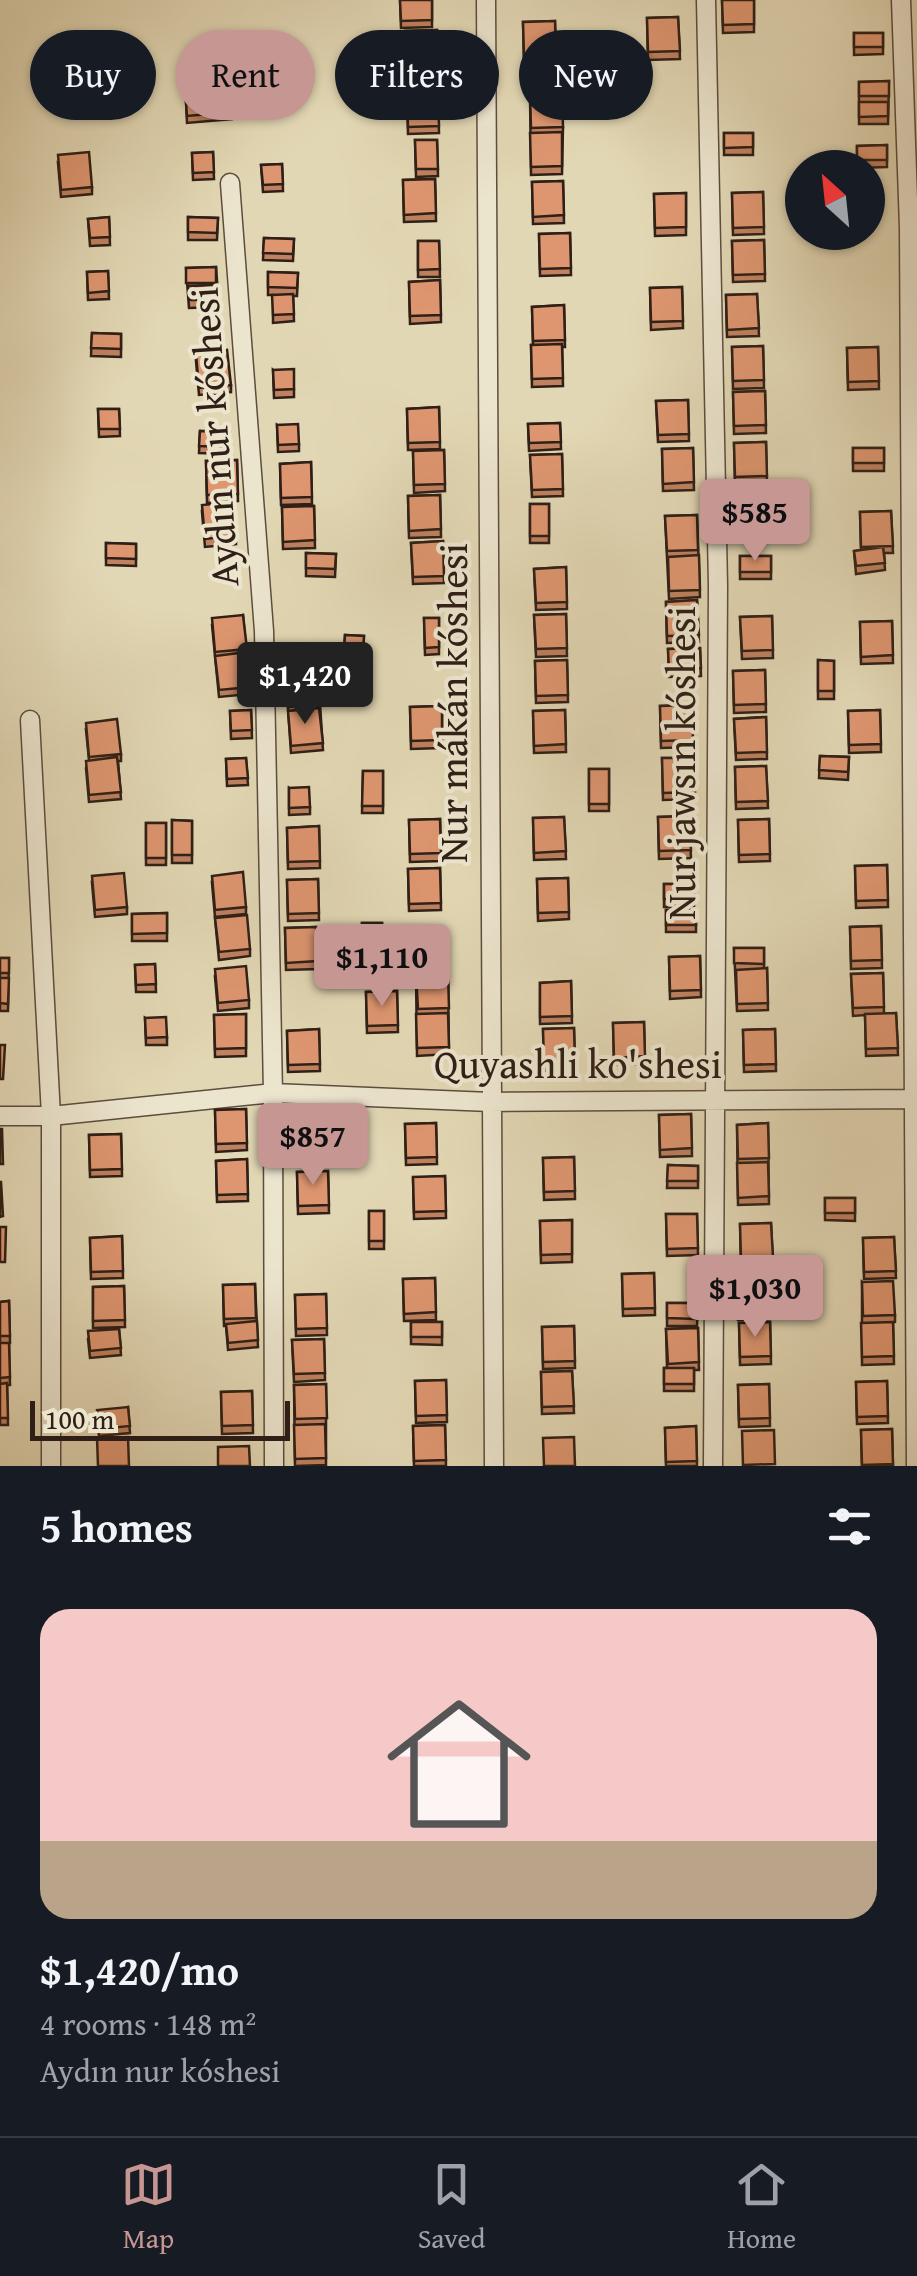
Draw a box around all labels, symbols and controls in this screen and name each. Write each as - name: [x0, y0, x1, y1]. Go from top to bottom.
- chip: Buy: [30, 30, 156, 120]
- chip: Rent: [176, 30, 315, 120]
- chip: Filters: [335, 30, 499, 120]
- chip: New: [519, 30, 653, 120]
- north arrow: [785, 150, 885, 250]
- map controls: [785, 150, 885, 250]
- street label: Aydın nur kóshesi: [174, 285, 253, 589]
- pin: $585: [696, 479, 814, 564]
- text: $585: [722, 488, 788, 535]
- street label: Nur mákán kóshesi: [423, 543, 482, 863]
- street label: Nur jawsın kóshesi: [651, 606, 710, 920]
- pin: $1,420: [224, 642, 386, 727]
- text: $1,420: [259, 651, 351, 698]
- pin: $1,110: [301, 924, 463, 1009]
- text: $1,110: [336, 933, 428, 980]
- street label: Quyashli ko'shesi: [434, 1034, 722, 1093]
- pin: $857: [254, 1103, 372, 1188]
- text: $857: [280, 1112, 346, 1159]
- pin: $1,030: [674, 1255, 836, 1340]
- text: $1,030: [709, 1264, 801, 1311]
- scale bar: [30, 1396, 290, 1440]
- text: 100 m: [45, 1398, 114, 1439]
- text: 5 homes: [40, 1496, 193, 1557]
- icon: filters: [822, 1499, 877, 1554]
- icon: home: [369, 1674, 549, 1854]
- text: $1,420/mo: [40, 1939, 239, 2000]
- text: 4 rooms · 148 m²: [40, 2000, 256, 2047]
- text: Aydın nur kóshesi: [40, 2047, 280, 2094]
- tab: Map: [121, 2157, 176, 2258]
- tab: Saved: [418, 2157, 485, 2258]
- tab: Home: [727, 2157, 796, 2258]

